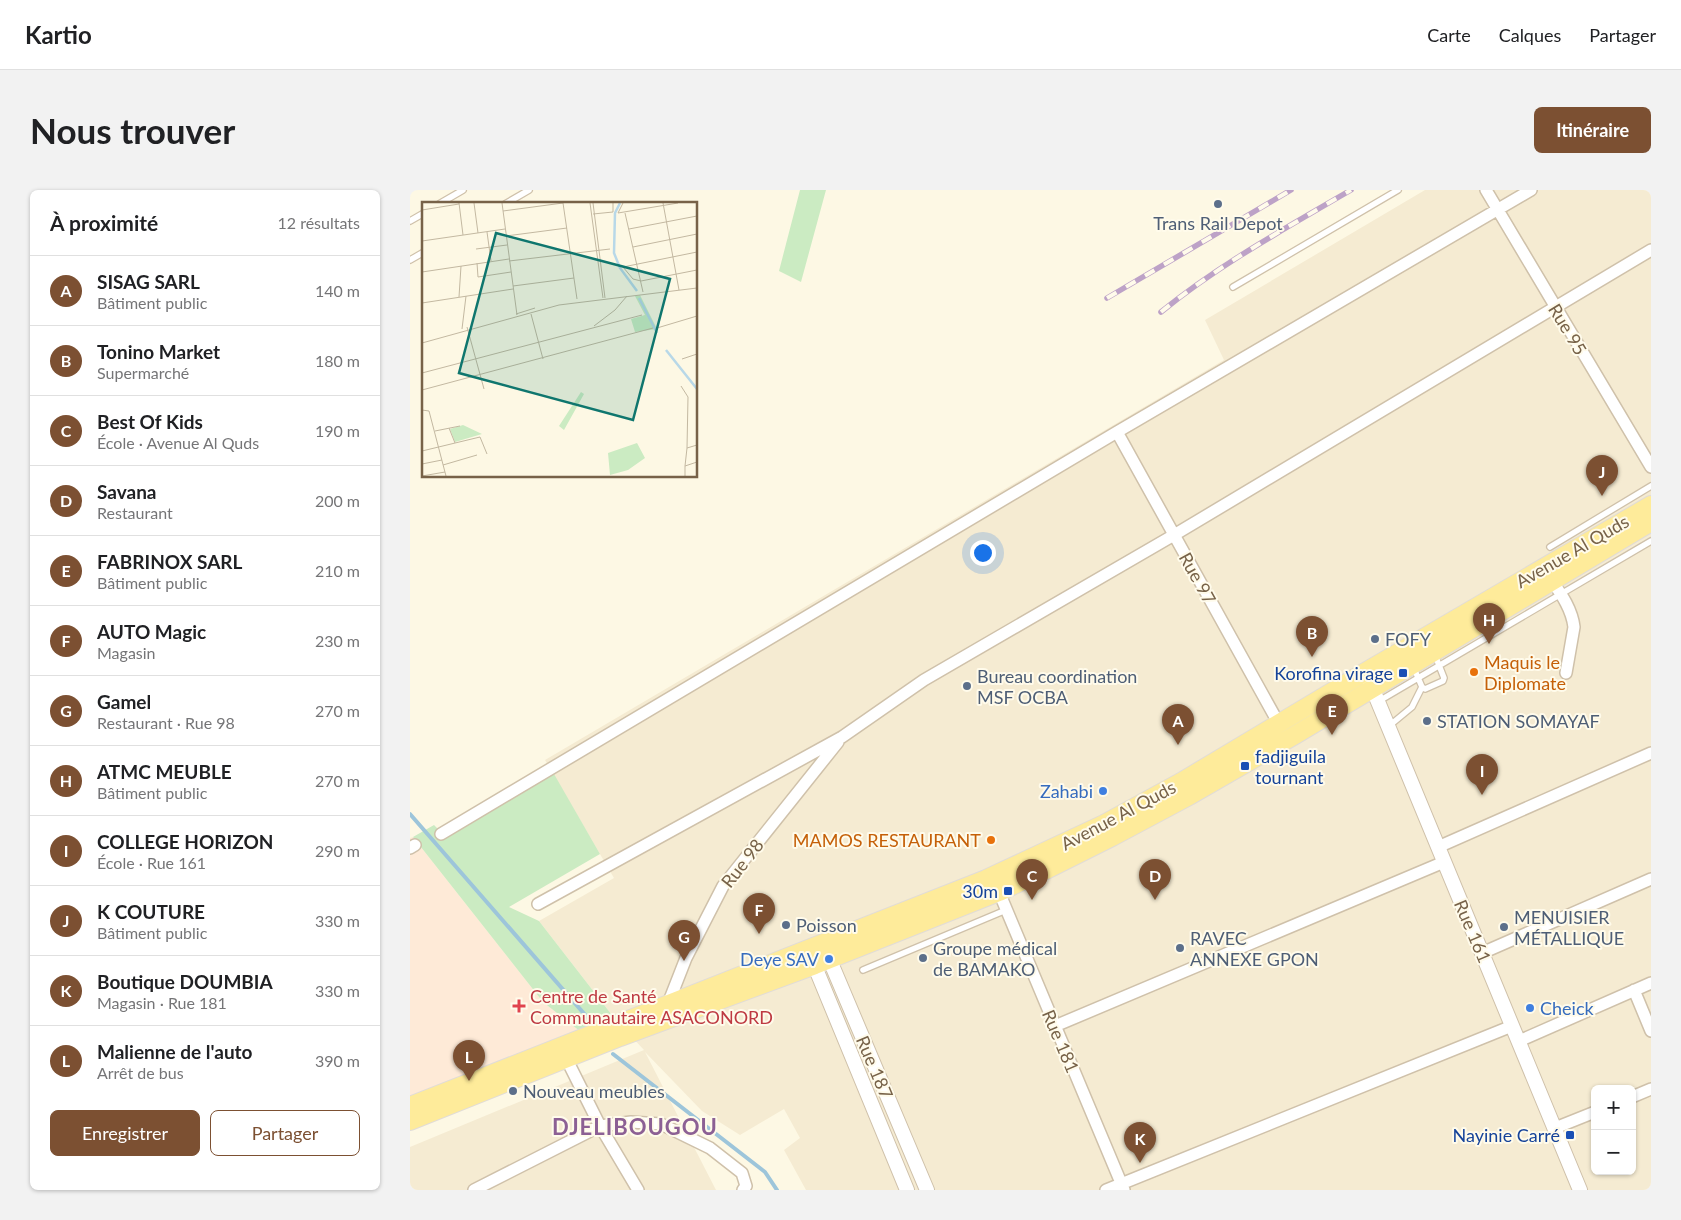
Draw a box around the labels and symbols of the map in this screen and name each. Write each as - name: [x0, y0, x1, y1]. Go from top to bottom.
- marker: Trans Rail Depot: [1212, 198, 1224, 210]
- inset map: [422, 202, 698, 478]
- place label: Trans Rail Depot: [1153, 212, 1283, 234]
- street label: Rue 95: [1544, 299, 1592, 359]
- pin: J: [1586, 455, 1618, 496]
- street label: Avenue Al Quds: [1512, 510, 1633, 592]
- your location: [970, 540, 996, 566]
- street label: Rue 97: [1175, 548, 1221, 608]
- pin: H: [1473, 603, 1505, 644]
- pin: B: [1296, 616, 1328, 657]
- place label: FOFY: [1385, 628, 1432, 650]
- marker: FOFY: [1369, 633, 1381, 645]
- place label: Maquis le Diplomate: [1484, 651, 1566, 694]
- place label: Korofina virage: [1274, 662, 1393, 684]
- place label: Bureau coordination MSF OCBA: [977, 665, 1137, 708]
- marker: Maquis le Diplomate: [1468, 666, 1480, 678]
- marker: Korofina virage: [1397, 667, 1409, 679]
- marker: Bureau coordination MSF OCBA: [961, 680, 973, 692]
- pin: E: [1316, 694, 1348, 735]
- pin: A: [1162, 704, 1194, 745]
- place label: STATION SOMAYAF: [1437, 710, 1600, 732]
- marker: STATION SOMAYAF: [1421, 715, 1433, 727]
- place label: fadjiguila tournant: [1255, 745, 1326, 788]
- pin: I: [1466, 754, 1498, 795]
- marker: fadjiguila tournant: [1239, 760, 1251, 772]
- street label: Avenue Al Quds: [1057, 775, 1179, 854]
- place label: Zahabi: [1040, 780, 1093, 802]
- marker: Zahabi: [1097, 785, 1109, 797]
- place label: MAMOS RESTAURANT: [793, 829, 981, 851]
- street label: Rue 98: [716, 834, 768, 892]
- marker: MAMOS RESTAURANT: [985, 834, 997, 846]
- pin: C: [1016, 859, 1048, 900]
- pin: D: [1139, 859, 1171, 900]
- place label: 30m: [962, 880, 998, 902]
- marker: 30m: [1002, 885, 1014, 897]
- pin: F: [743, 893, 775, 934]
- street label: Rue 161: [1450, 896, 1496, 966]
- place label: MENUISIER MÉTALLIQUE: [1514, 906, 1624, 949]
- place label: Poisson: [796, 914, 857, 936]
- marker: Poisson: [780, 919, 792, 931]
- pin: G: [668, 920, 700, 961]
- marker: MENUISIER MÉTALLIQUE: [1498, 921, 1510, 933]
- place label: RAVEC ANNEXE GPON: [1190, 927, 1319, 970]
- place label: Groupe médical de BAMAKO: [933, 937, 1057, 980]
- marker: RAVEC ANNEXE GPON: [1174, 942, 1186, 954]
- place label: Deye SAV: [740, 948, 820, 970]
- marker: Groupe médical de BAMAKO: [917, 952, 929, 964]
- marker: Deye SAV: [823, 953, 835, 965]
- place label: Centre de Santé Communautaire ASACONORD: [530, 985, 773, 1028]
- place label: Cheick: [1540, 997, 1594, 1019]
- marker: Centre de Santé Communautaire ASACONORD: [512, 999, 526, 1013]
- marker: Cheick: [1524, 1002, 1536, 1014]
- street label: Rue 181: [1038, 1006, 1084, 1076]
- street label: Rue 187: [852, 1032, 898, 1102]
- pin: L: [453, 1040, 485, 1081]
- place label: Nouveau meubles: [523, 1080, 665, 1102]
- marker: Nouveau meubles: [507, 1085, 519, 1097]
- district label: DJELIBOUGOU: [552, 1113, 718, 1140]
- pin: K: [1124, 1122, 1156, 1163]
- place label: Nayinie Carré: [1453, 1124, 1560, 1146]
- marker: Nayinie Carré: [1564, 1129, 1576, 1141]

